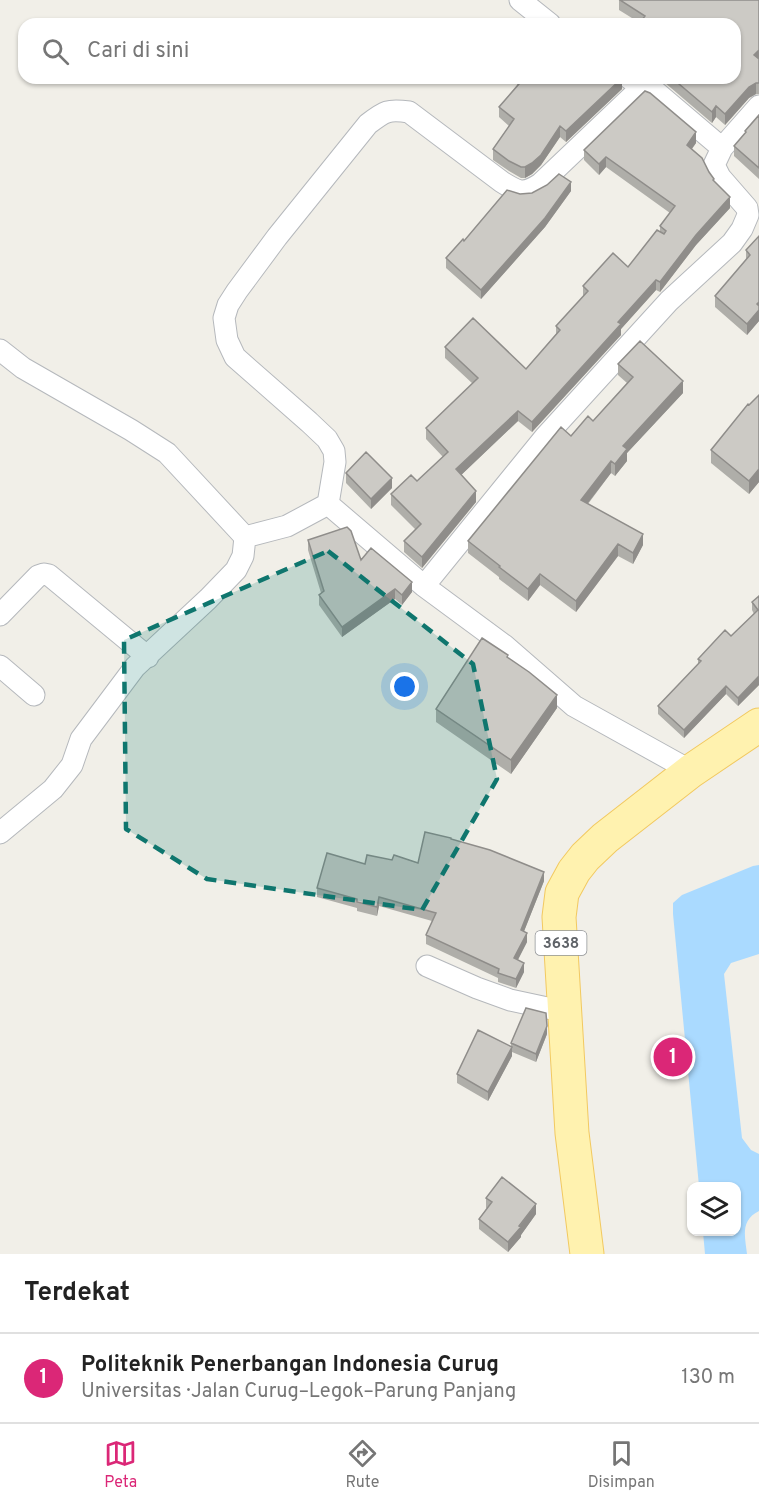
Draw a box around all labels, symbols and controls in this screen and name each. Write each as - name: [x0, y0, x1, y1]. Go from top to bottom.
- search box: [18, 18, 741, 84]
- icon: search: [39, 35, 72, 68]
- text: Cari di sini: [87, 38, 189, 65]
- your location: [390, 672, 419, 701]
- road number: 3638: [536, 931, 586, 955]
- pin: 1: [654, 1034, 692, 1080]
- map controls: [687, 1182, 741, 1236]
- button: layers: [687, 1182, 741, 1236]
- text: Terdekat: [24, 1277, 130, 1310]
- text: Politeknik Penerbangan Indonesia Curug: [81, 1352, 499, 1379]
- text: 1: [40, 1365, 48, 1391]
- text: 130 m: [681, 1365, 735, 1391]
- text: Universitas · Jalan Curug–Legok–Parung Panjang: [81, 1379, 516, 1405]
- tab: Peta: [104, 1437, 137, 1493]
- tab: Rute: [345, 1437, 379, 1493]
- tab: Disimpan: [588, 1437, 655, 1493]

